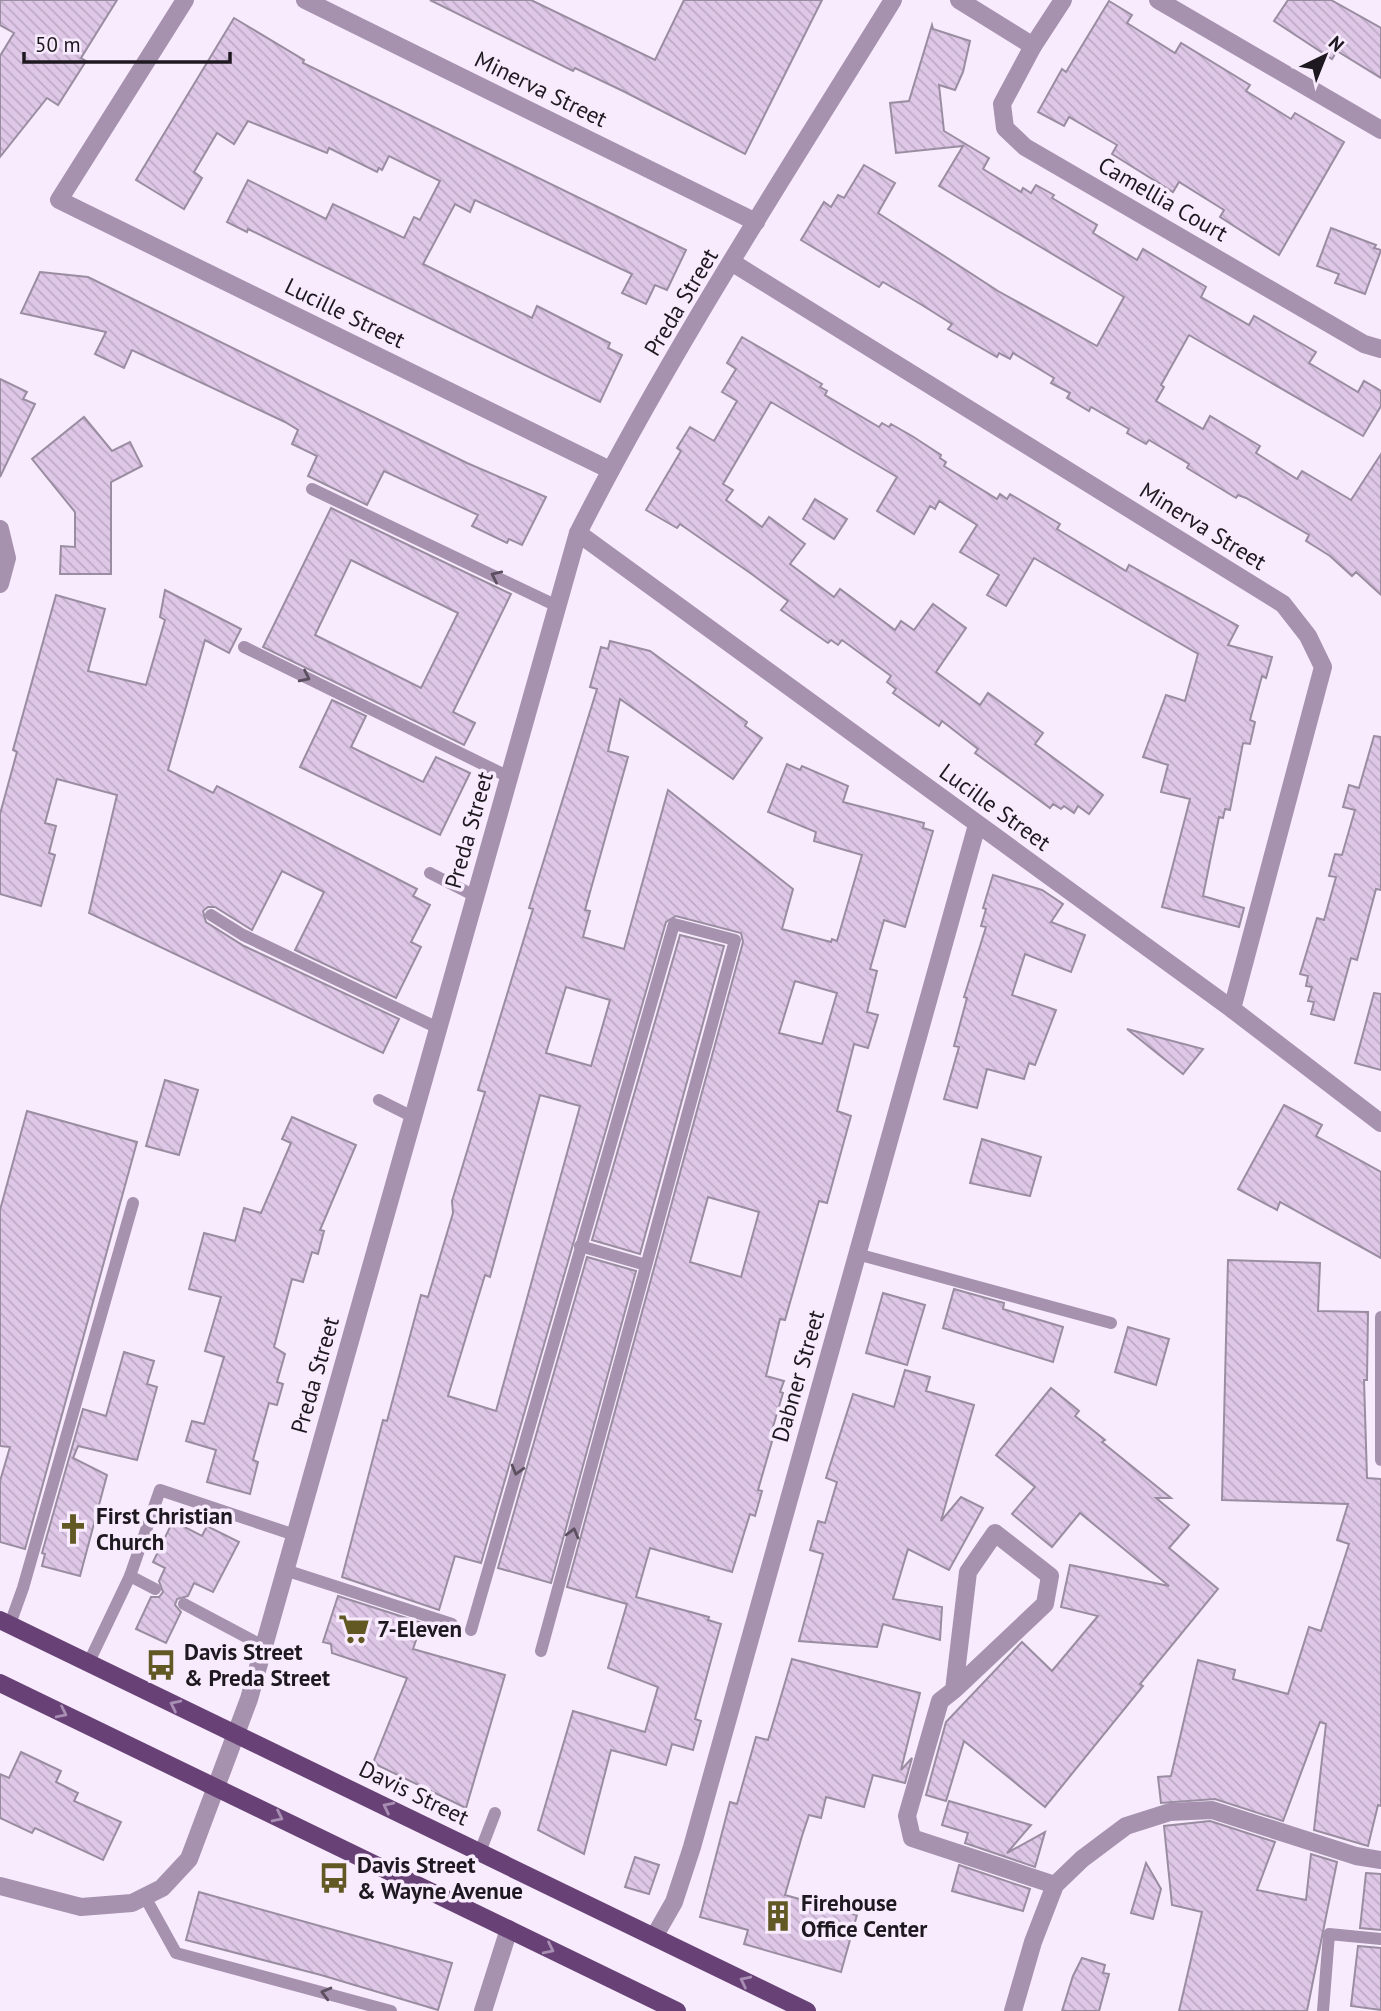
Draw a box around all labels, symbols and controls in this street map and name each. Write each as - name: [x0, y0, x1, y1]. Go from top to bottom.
- scale bar: [24, 21, 231, 65]
- north arrow: [1290, 21, 1360, 91]
- text: 50 m: [35, 31, 81, 58]
- text: N: [1324, 31, 1349, 57]
- street label: Minerva Street: [470, 44, 612, 133]
- street label: Camellia Court: [1093, 150, 1233, 247]
- street label: Preda Street: [637, 243, 724, 361]
- street label: Lucille Street: [280, 271, 410, 354]
- street label: Minerva Street: [1135, 475, 1272, 576]
- one-way arrow: [491, 571, 503, 585]
- one-way arrow: [298, 669, 310, 683]
- street label: Lucille Street: [934, 757, 1057, 857]
- street label: Preda Street: [438, 768, 499, 892]
- street label: Dabner Street: [765, 1306, 830, 1445]
- street label: Preda Street: [284, 1313, 345, 1437]
- one-way arrow: [511, 1464, 525, 1476]
- place label: First Christian Church: [96, 1501, 233, 1556]
- church icon: First Christian Church: [56, 1512, 90, 1546]
- one-way arrow: [564, 1528, 579, 1540]
- supermarket icon: 7-Eleven: [337, 1612, 371, 1646]
- place label: 7-Eleven: [377, 1614, 462, 1643]
- place label: Davis Street & Preda Street: [184, 1637, 330, 1692]
- bus stop icon: Davis Street & Preda Street: [144, 1648, 178, 1682]
- one-way arrow: [170, 1699, 182, 1713]
- one-way arrow: [55, 1704, 67, 1718]
- street label: Davis Street: [355, 1754, 474, 1832]
- one-way arrow: [383, 1802, 395, 1816]
- one-way arrow: [271, 1809, 283, 1823]
- place label: Davis Street & Wayne Avenue: [357, 1850, 523, 1905]
- bus stop icon: Davis Street & Wayne Avenue: [317, 1861, 351, 1895]
- place label: Firehouse Office Center: [801, 1888, 928, 1943]
- building icon: Firehouse Office Center: [761, 1899, 795, 1933]
- one-way arrow: [542, 1941, 554, 1955]
- one-way arrow: [740, 1975, 752, 1989]
- one-way arrow: [320, 1987, 332, 2002]

